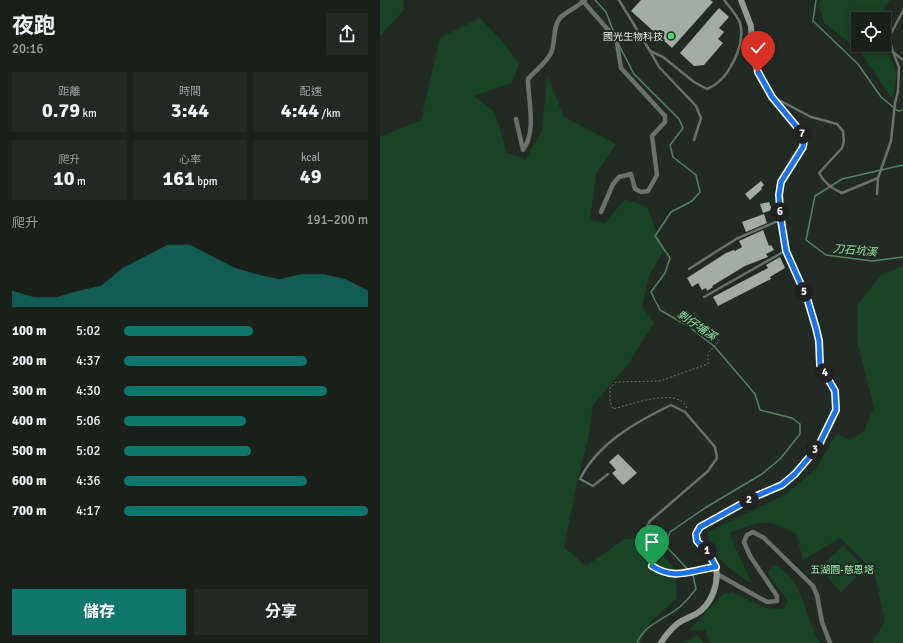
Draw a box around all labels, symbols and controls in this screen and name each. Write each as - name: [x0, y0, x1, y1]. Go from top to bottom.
- text: 夜跑: [12, 12, 56, 39]
- map controls: [851, 12, 891, 52]
- button: locate: [851, 12, 891, 52]
- button: share: [326, 13, 368, 55]
- place label: 國光生物科技: [603, 31, 663, 43]
- marker: 國光生物科技: [666, 31, 676, 41]
- pin: [741, 31, 775, 72]
- icon: check: [747, 37, 769, 59]
- text: 20:16: [12, 41, 44, 57]
- text: 距離: [58, 85, 80, 98]
- text: 時間: [179, 85, 201, 98]
- text: 配速: [300, 85, 322, 98]
- text: 0.79: [42, 98, 80, 123]
- text: 3:44: [171, 98, 209, 123]
- text: 4:44: [281, 98, 319, 123]
- text: km: [80, 107, 97, 120]
- text: /km: [319, 107, 340, 120]
- pin: 7: [792, 124, 812, 144]
- text: 7: [799, 127, 805, 140]
- text: kcal: [301, 151, 320, 164]
- text: 爬升: [58, 153, 80, 166]
- text: 心率: [179, 153, 201, 166]
- text: 49: [300, 164, 321, 189]
- text: 10: [53, 166, 75, 191]
- text: 161: [162, 166, 195, 191]
- text: m: [75, 175, 86, 188]
- text: bpm: [195, 175, 218, 188]
- pin: 6: [770, 202, 790, 222]
- text: 6: [777, 205, 783, 218]
- text: 191–200 m: [306, 212, 368, 228]
- text: 爬升: [12, 215, 38, 231]
- water label: 刀石坑溪: [832, 242, 879, 259]
- pin: 5: [794, 282, 814, 302]
- text: 5: [801, 285, 807, 298]
- water label: 刺仔埔溪: [675, 308, 720, 344]
- text: 100 m: [12, 323, 46, 339]
- text: 5:02: [76, 323, 101, 339]
- text: 200 m: [12, 353, 46, 369]
- text: 4:37: [76, 353, 101, 369]
- pin: 4: [815, 363, 835, 383]
- text: 4: [822, 366, 828, 379]
- text: 300 m: [12, 383, 46, 399]
- text: 4:30: [76, 383, 101, 399]
- text: 400 m: [12, 413, 46, 429]
- text: 5:06: [76, 413, 101, 429]
- pin: 3: [805, 440, 825, 460]
- text: 500 m: [12, 443, 46, 459]
- text: 5:02: [76, 443, 101, 459]
- text: 3: [812, 443, 818, 456]
- text: 600 m: [12, 473, 46, 489]
- text: 4:36: [76, 473, 101, 489]
- pin: 2: [739, 490, 759, 510]
- text: 2: [746, 493, 752, 506]
- text: 700 m: [12, 503, 46, 519]
- text: 4:17: [76, 503, 101, 519]
- pin: [635, 525, 669, 566]
- icon: arrive: [641, 531, 663, 553]
- pin: 1: [697, 541, 717, 561]
- text: 1: [704, 544, 710, 557]
- park label: 五湖園-慈恩塔: [810, 564, 874, 576]
- button: 儲存: [12, 589, 186, 635]
- button: 分享: [194, 589, 368, 635]

